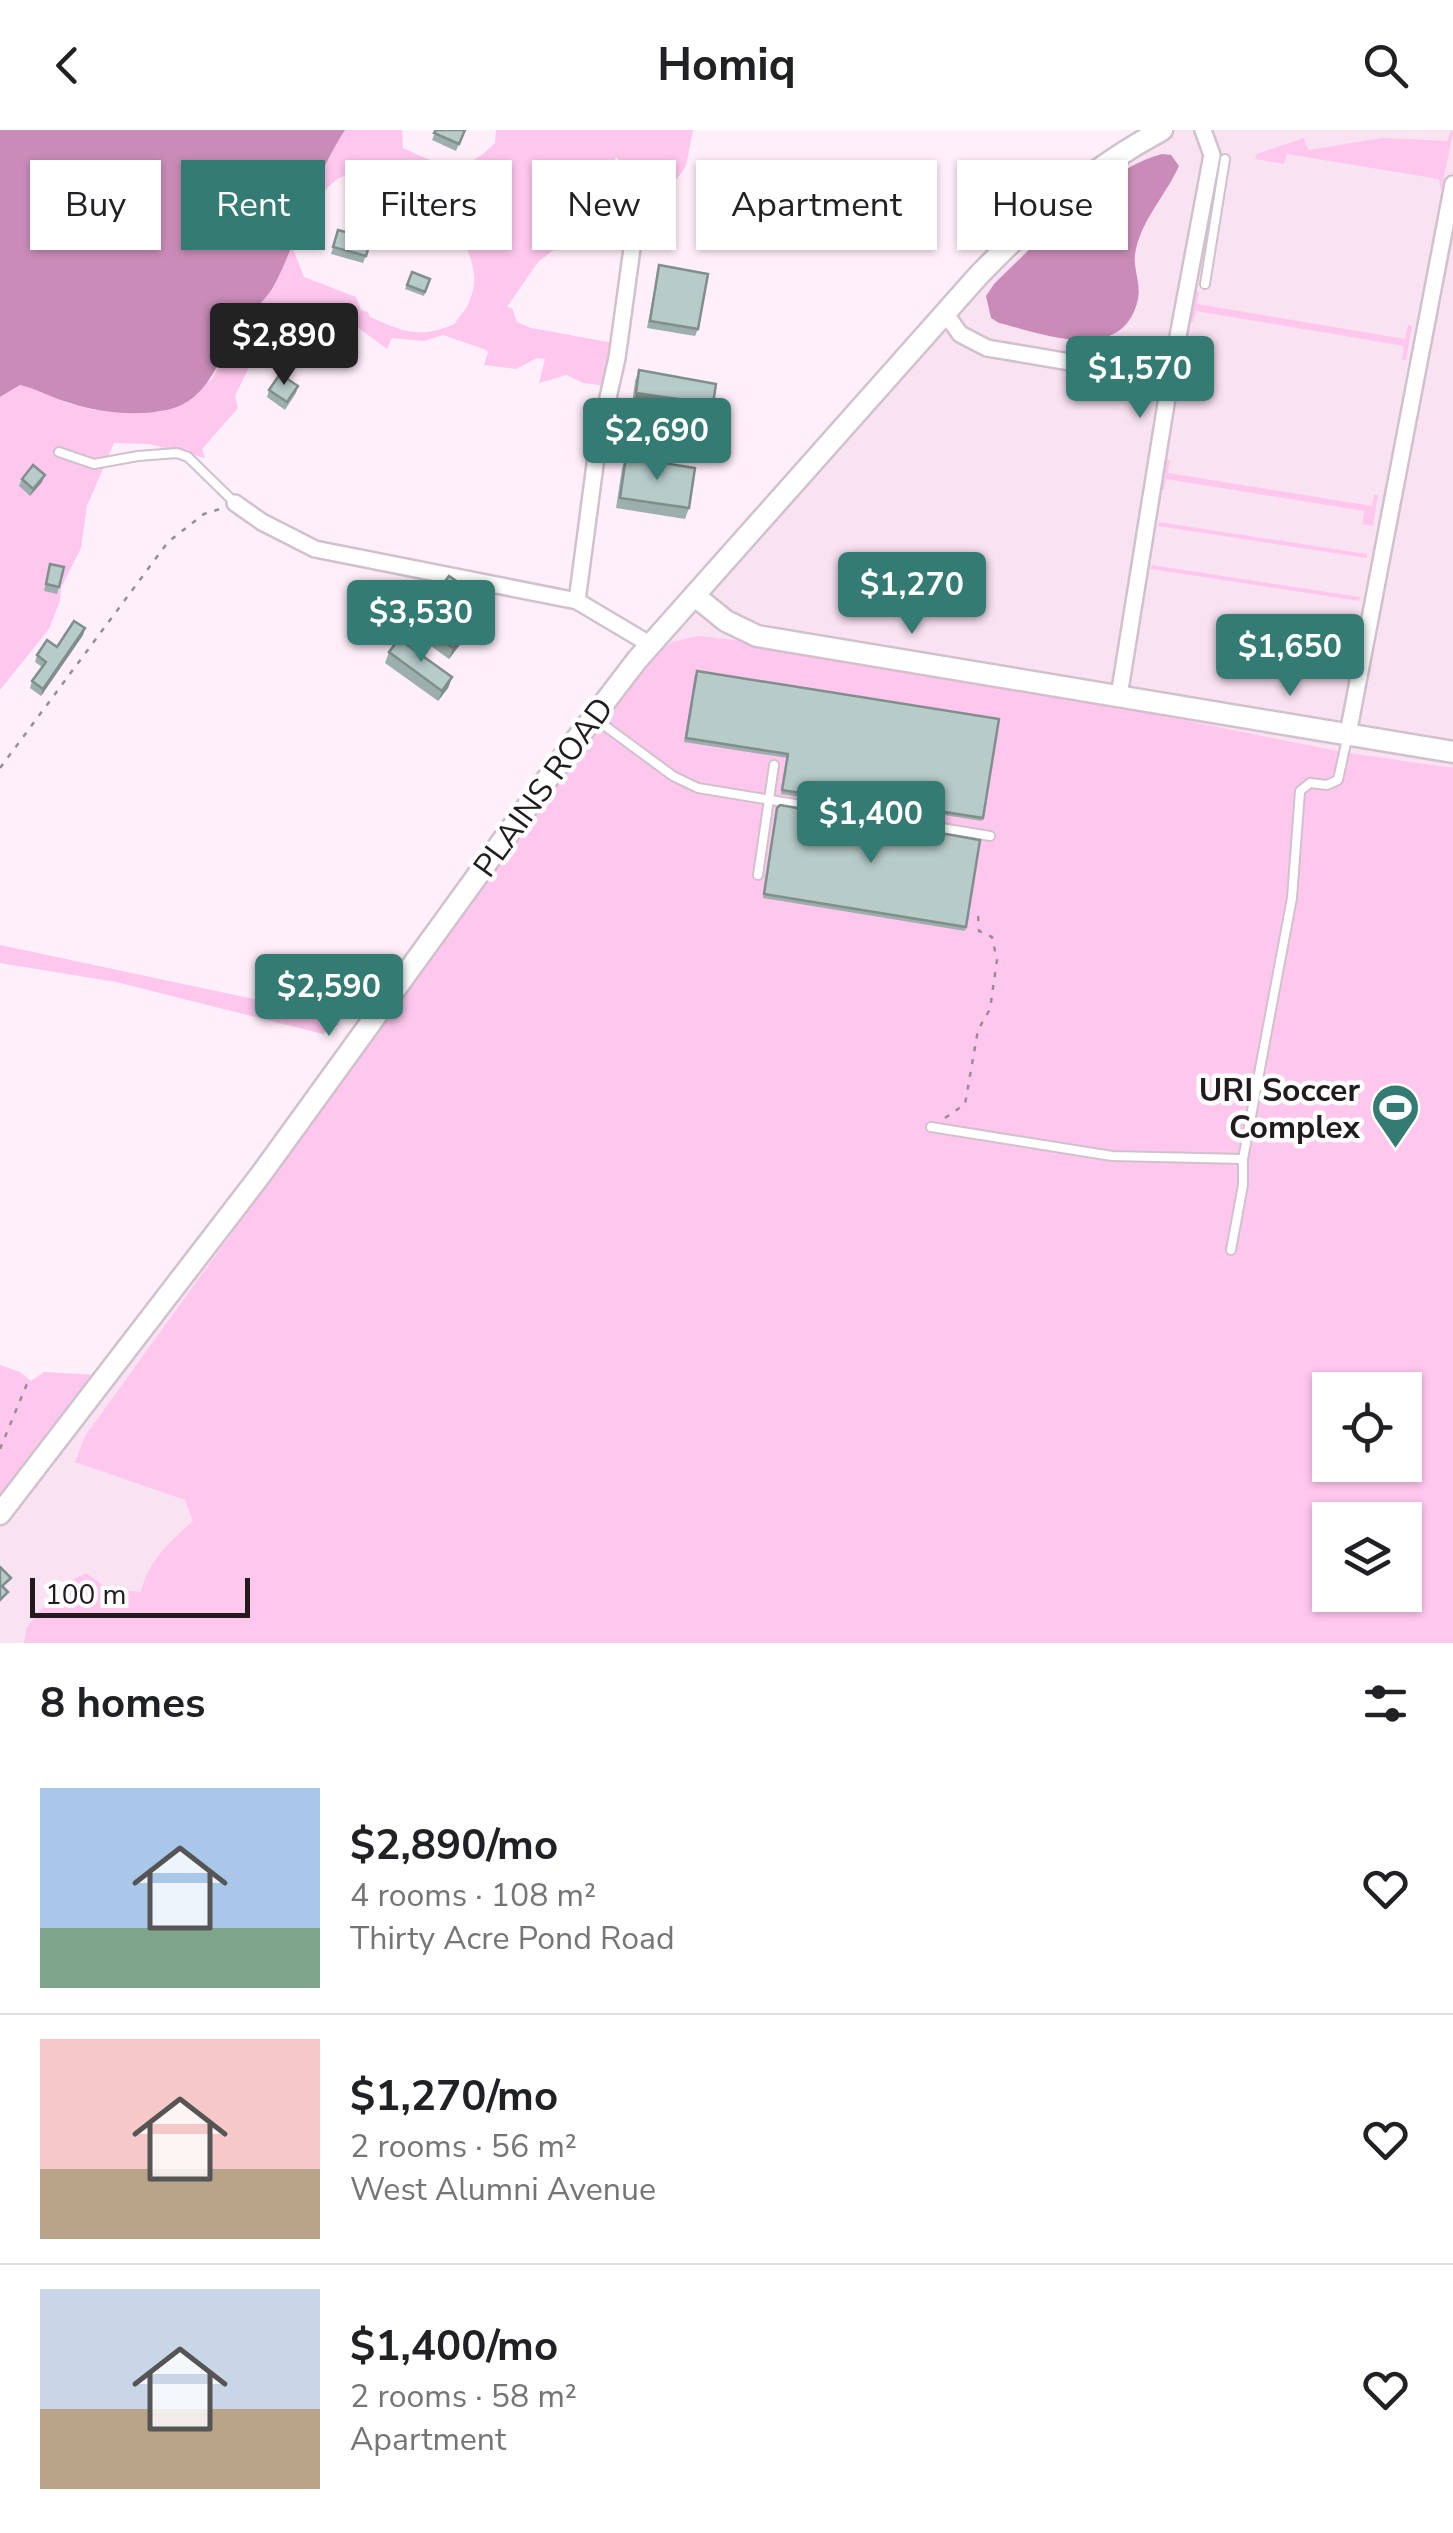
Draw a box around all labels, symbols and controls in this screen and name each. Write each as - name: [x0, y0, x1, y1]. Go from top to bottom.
- text: Homiq: [657, 35, 796, 96]
- icon: back: [40, 38, 95, 93]
- icon: search: [1358, 38, 1413, 93]
- chip: Buy: [30, 160, 161, 250]
- chip: Rent: [181, 160, 325, 250]
- chip: Filters: [345, 160, 512, 250]
- chip: New: [532, 160, 676, 250]
- chip: Apartment: [696, 160, 937, 250]
- chip: House: [957, 160, 1128, 250]
- pin: $2,890: [203, 303, 365, 388]
- text: $2,890: [232, 314, 336, 357]
- pin: $1,570: [1059, 336, 1221, 421]
- text: $1,570: [1088, 347, 1192, 390]
- pin: $2,690: [576, 398, 738, 483]
- text: $2,690: [605, 409, 709, 452]
- pin: $1,270: [831, 552, 993, 637]
- text: $1,270: [860, 563, 964, 606]
- pin: $3,530: [340, 580, 502, 665]
- text: $3,530: [369, 591, 473, 634]
- pin: $1,650: [1209, 614, 1371, 699]
- text: $1,650: [1238, 625, 1342, 668]
- street label: PLAINS ROAD: [464, 689, 623, 886]
- pin: $1,400: [790, 781, 952, 866]
- text: $1,400: [819, 792, 923, 835]
- pin: $2,590: [248, 954, 410, 1039]
- text: $2,590: [277, 965, 381, 1008]
- place label: URI Soccer Complex: [1199, 1069, 1361, 1149]
- sports icon: URI Soccer Complex: [1369, 1082, 1421, 1150]
- map controls: [1312, 1372, 1422, 1612]
- button: locate: [1312, 1372, 1422, 1482]
- button: layers: [1312, 1502, 1422, 1612]
- scale bar: [30, 1573, 250, 1618]
- text: 100 m: [45, 1576, 127, 1614]
- text: 8 homes: [40, 1675, 205, 1732]
- icon: filters: [1358, 1676, 1413, 1731]
- text: $2,890/mo: [350, 1817, 558, 1874]
- icon: home: [120, 1828, 240, 1948]
- icon: heart: [1358, 1861, 1413, 1916]
- text: 4 rooms · 108 m²: [350, 1874, 596, 1917]
- text: Thirty Acre Pond Road: [350, 1917, 675, 1960]
- text: $1,270/mo: [350, 2068, 558, 2125]
- icon: home: [120, 2079, 240, 2199]
- icon: heart: [1358, 2112, 1413, 2167]
- text: 2 rooms · 56 m²: [350, 2125, 577, 2168]
- text: West Alumni Avenue: [350, 2168, 656, 2211]
- text: $1,400/mo: [350, 2318, 558, 2375]
- icon: home: [120, 2329, 240, 2449]
- icon: heart: [1358, 2362, 1413, 2417]
- text: 2 rooms · 58 m²: [350, 2375, 577, 2418]
- text: Apartment: [350, 2418, 506, 2461]

